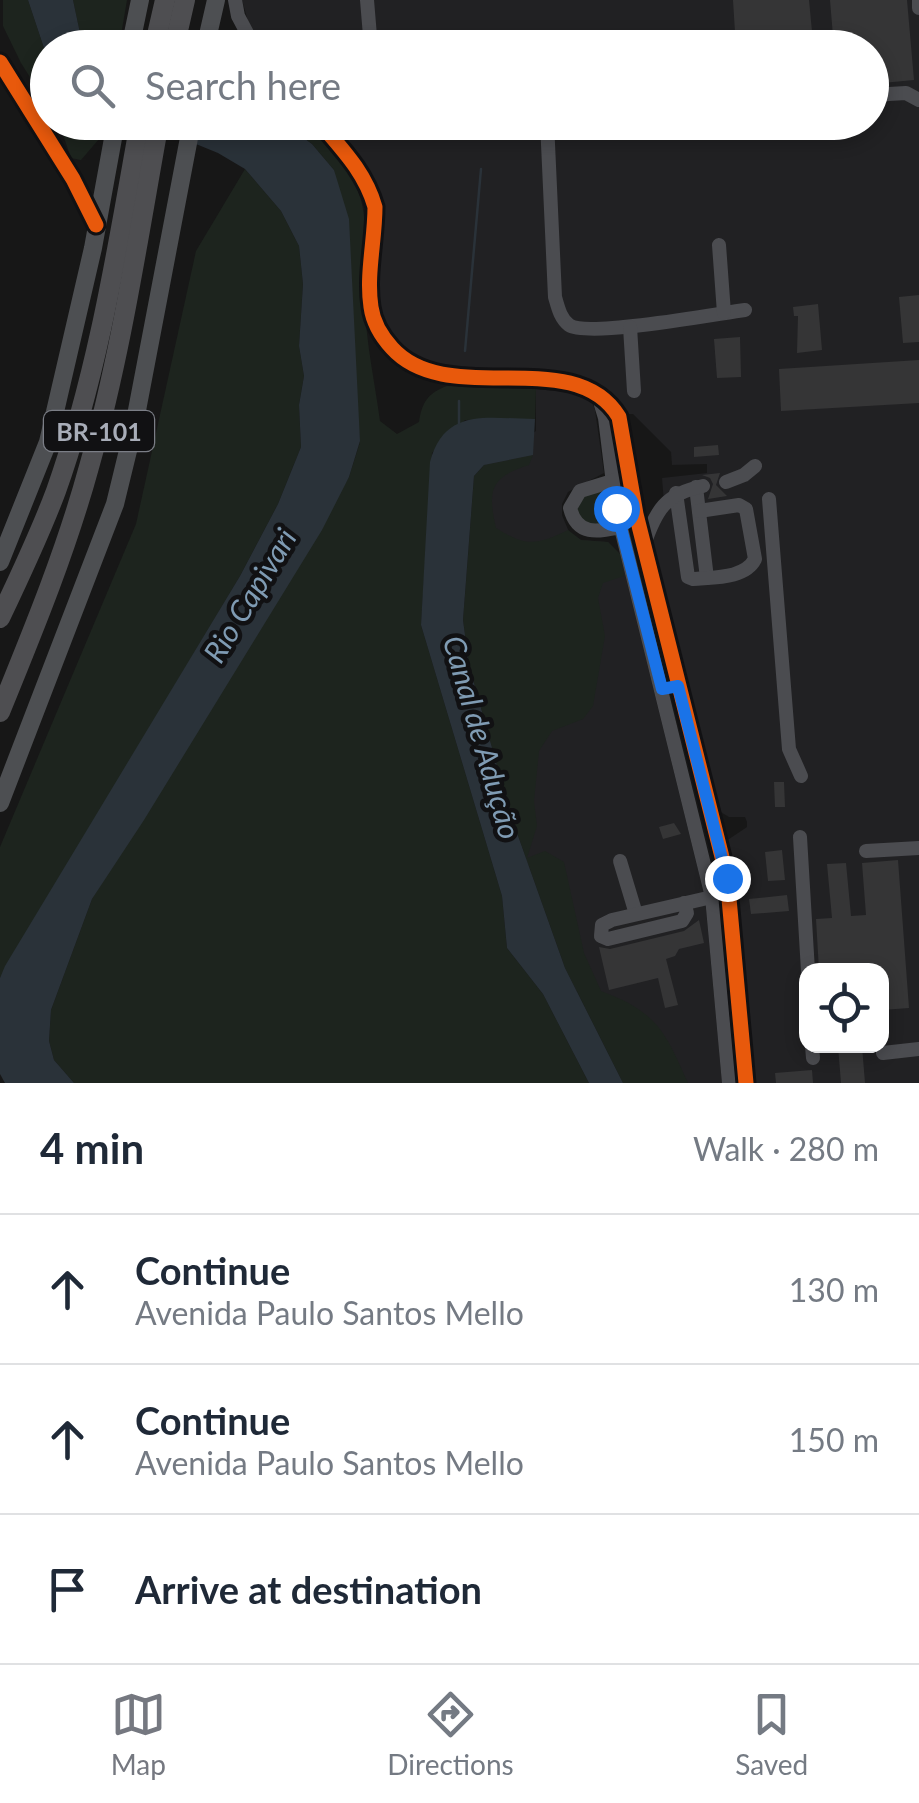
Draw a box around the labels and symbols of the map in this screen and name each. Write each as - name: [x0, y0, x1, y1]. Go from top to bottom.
- road number: BR-101: [44, 411, 154, 451]
- route start: [594, 486, 640, 532]
- water label: Rio Capivari: [195, 521, 303, 668]
- water label: Canal de Adução: [437, 631, 529, 843]
- route end: [705, 856, 751, 902]

